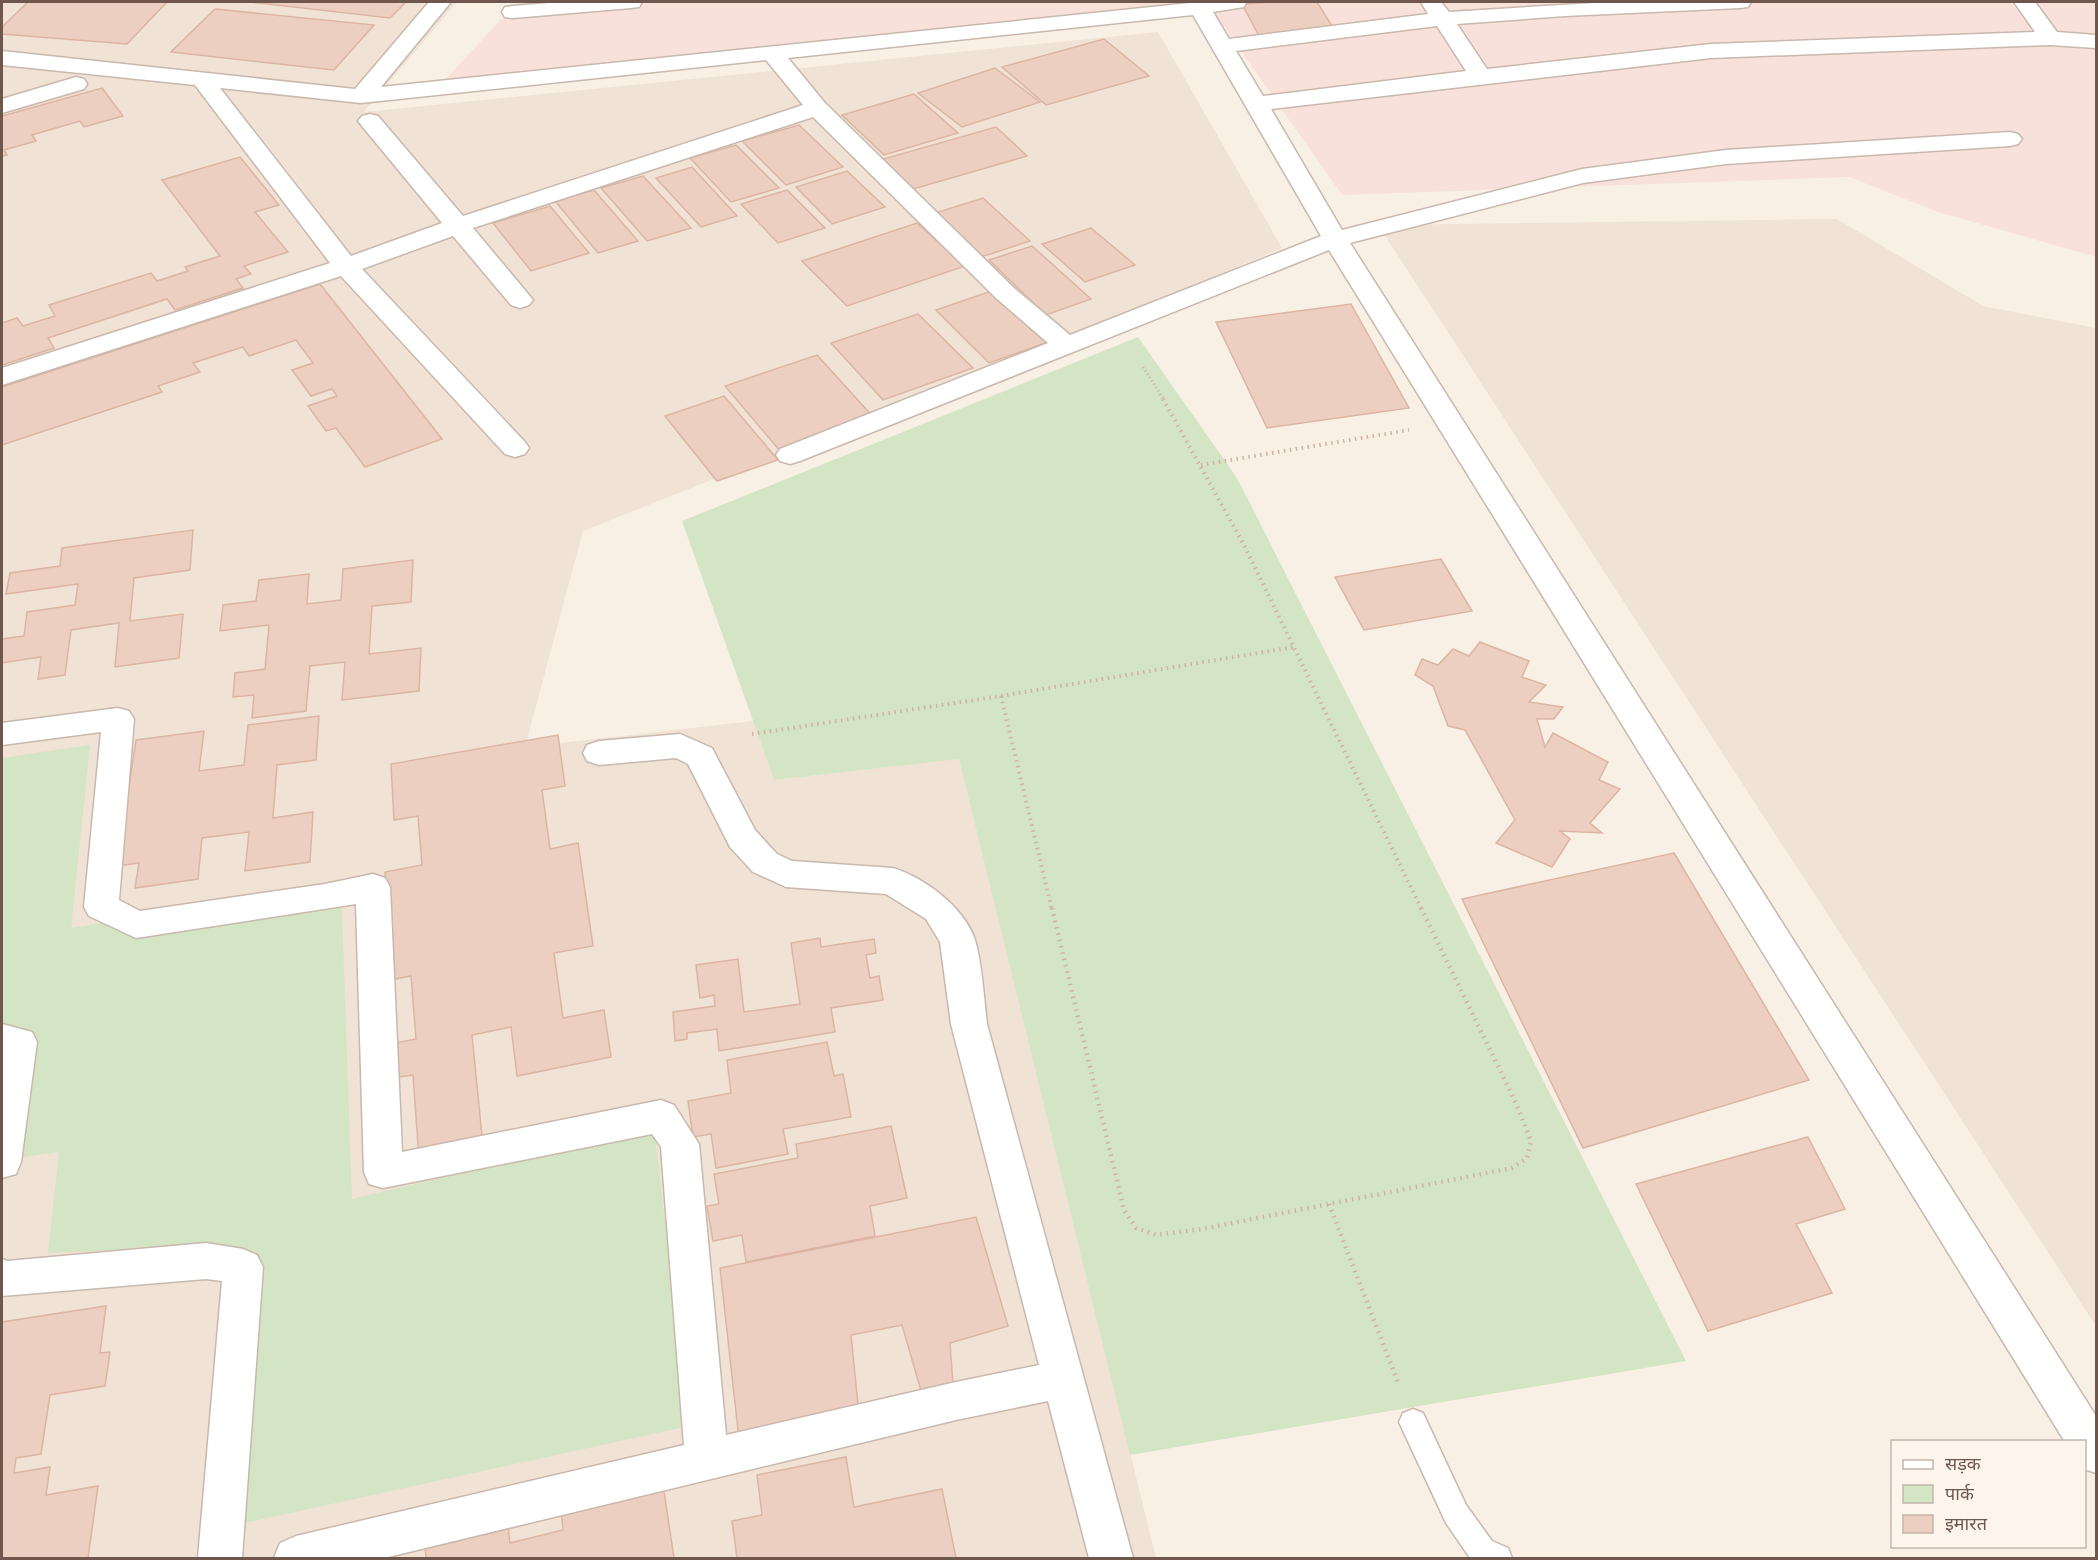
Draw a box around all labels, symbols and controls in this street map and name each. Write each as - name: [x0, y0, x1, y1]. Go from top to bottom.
- legend: [1891, 1440, 2086, 1548]
- text: सड़क: [1945, 1453, 1982, 1475]
- text: पार्क: [1945, 1483, 1975, 1505]
- text: इमारत: [1945, 1513, 1988, 1535]

